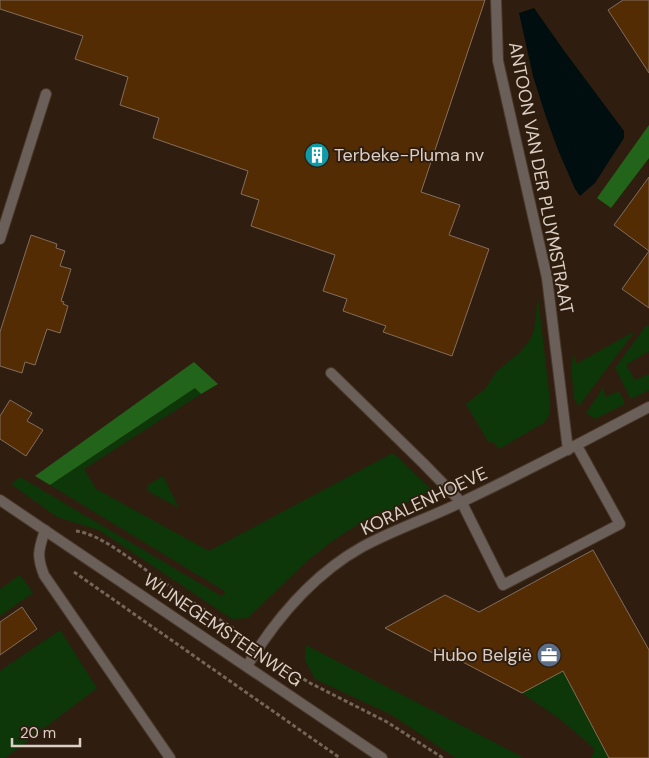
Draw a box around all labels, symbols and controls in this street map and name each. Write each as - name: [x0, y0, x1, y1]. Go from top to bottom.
- street label: ANTOON VAN DER PLUYMSTRAAT: [503, 40, 579, 316]
- building icon: Terbeke-Pluma nv: [304, 142, 330, 168]
- place label: Terbeke-Pluma nv: [334, 143, 485, 167]
- street label: KORALENHOEVE: [357, 461, 491, 541]
- street label: WIJNEGEMSTEENWEG: [139, 568, 307, 692]
- office icon: Hubo België: [536, 642, 562, 668]
- place label: Hubo België: [433, 643, 532, 667]
- scale bar: [12, 716, 80, 748]
- text: 20 m: [20, 723, 56, 743]

